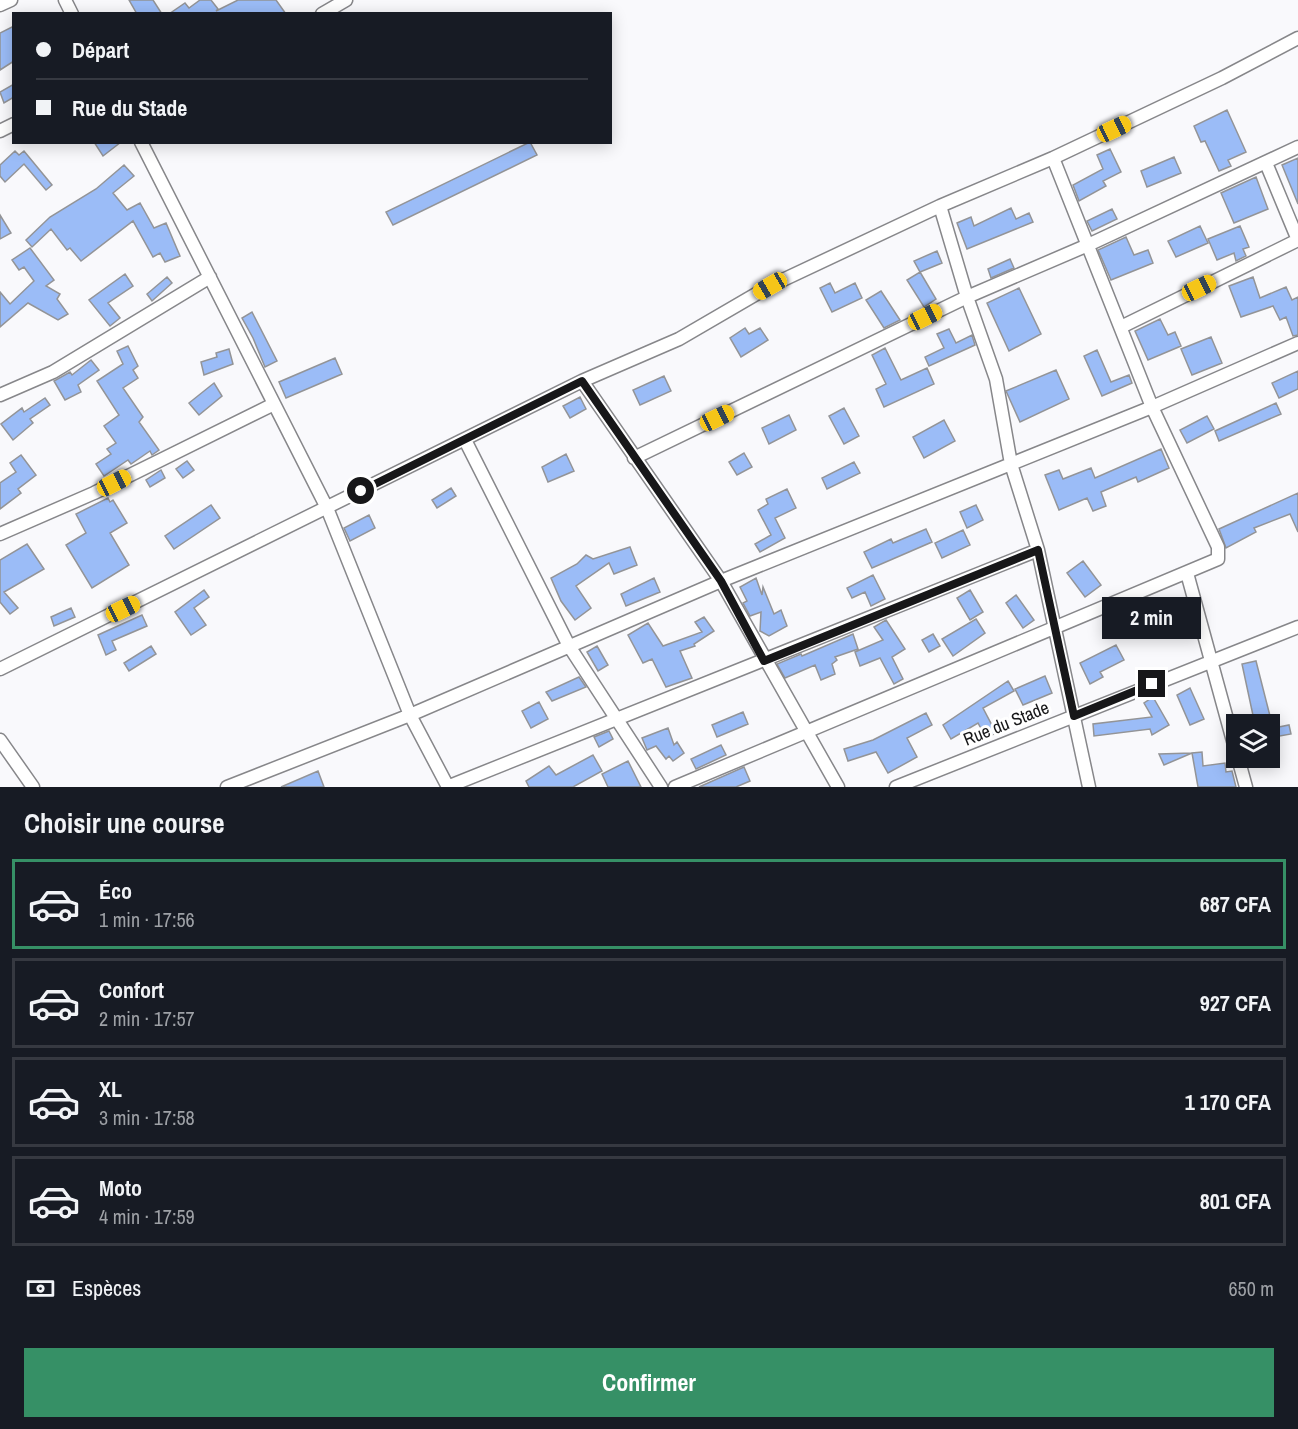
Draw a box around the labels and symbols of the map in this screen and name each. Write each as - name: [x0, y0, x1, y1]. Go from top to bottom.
- car: [1094, 113, 1134, 145]
- car: [750, 269, 790, 303]
- car: [1179, 272, 1219, 304]
- car: [905, 301, 945, 333]
- car: [697, 402, 737, 434]
- car: [94, 467, 134, 499]
- route start: [347, 477, 374, 504]
- car: [103, 593, 143, 625]
- callout: 2 min: [1102, 597, 1202, 639]
- route end: [1138, 670, 1165, 697]
- street label: Rue du Stade: [959, 695, 1053, 751]

